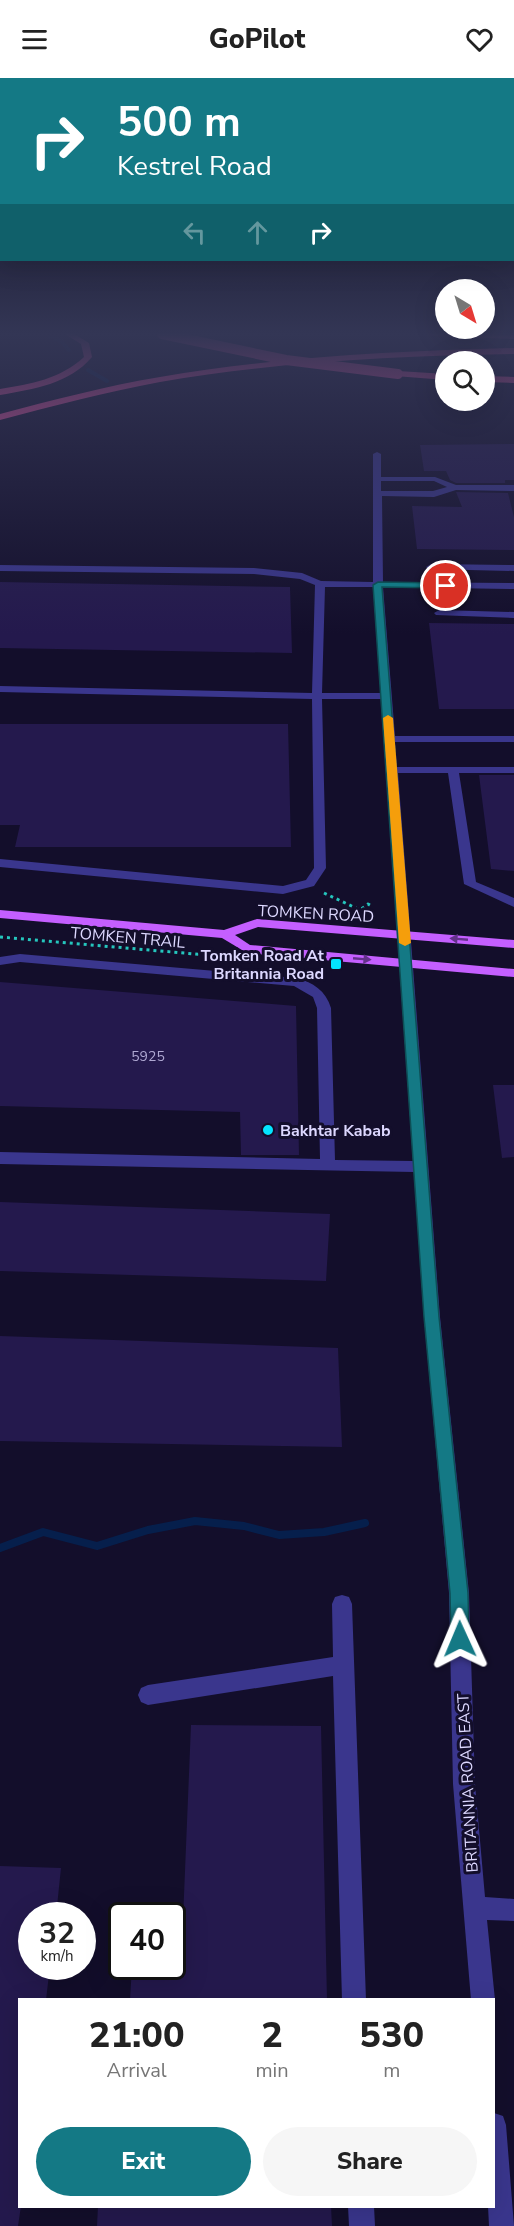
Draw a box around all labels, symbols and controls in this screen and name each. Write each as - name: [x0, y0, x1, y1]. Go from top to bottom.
- text: GoPilot: [209, 21, 305, 58]
- icon: menu: [18, 23, 51, 56]
- icon: heart: [463, 23, 496, 56]
- text: 500 m: [117, 94, 241, 151]
- icon: right: [18, 102, 96, 180]
- text: Kestrel Road: [117, 148, 272, 185]
- icon: left: [178, 216, 211, 249]
- icon: ahead: [241, 216, 274, 249]
- icon: right: [304, 216, 337, 249]
- north arrow: [435, 279, 495, 339]
- map controls: [435, 279, 495, 411]
- button: search: [435, 351, 495, 411]
- pin: [420, 560, 471, 611]
- icon: arrive: [429, 569, 462, 602]
- street label: TOMKEN ROAD: [257, 900, 375, 928]
- street label: TOMKEN TRAIL: [70, 922, 186, 954]
- one-way arrow: [450, 934, 469, 944]
- place label: Tomken Road At Britannia Road: [201, 945, 325, 985]
- one-way arrow: [352, 954, 371, 964]
- marker: Tomken Road At Britannia Road: [329, 957, 343, 971]
- house number: 5925: [131, 1047, 165, 1066]
- place label: Bakhtar Kabab: [280, 1120, 391, 1142]
- marker: Bakhtar Kabab: [261, 1123, 275, 1137]
- position arrow: [428, 1607, 492, 1671]
- street label: BRITANNIA ROAD EAST: [452, 1692, 484, 1873]
- speed limit sign: 40: [108, 1902, 186, 1980]
- text: 32: [39, 1913, 75, 1954]
- text: km/h: [40, 1946, 74, 1966]
- text: 21:00: [89, 2011, 185, 2060]
- text: 2: [261, 2011, 283, 2060]
- text: 530: [359, 2011, 424, 2060]
- text: Arrival: [107, 2057, 167, 2084]
- text: min: [255, 2057, 289, 2084]
- text: m: [383, 2057, 400, 2084]
- button: Exit: [36, 2127, 251, 2196]
- button: Share: [263, 2127, 477, 2196]

